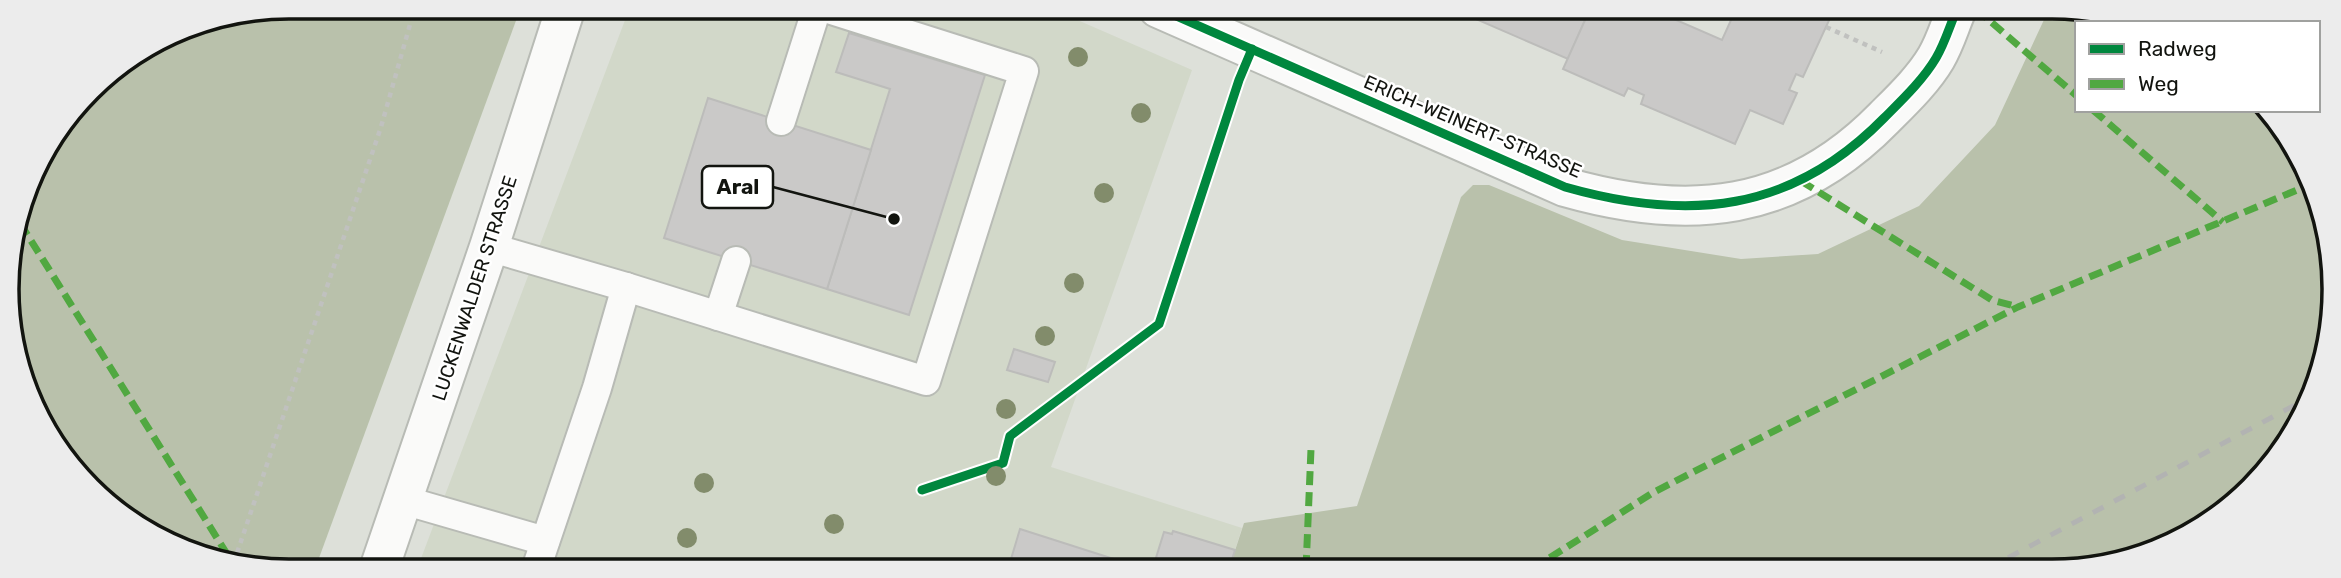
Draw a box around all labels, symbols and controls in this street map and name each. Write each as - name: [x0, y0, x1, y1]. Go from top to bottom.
- legend: [2075, 21, 2320, 112]
- text: Radweg: [2138, 36, 2217, 61]
- street label: ERICH-WEINERT-STRASSE: [1360, 70, 1585, 183]
- text: Weg: [2138, 71, 2179, 96]
- callout: Aral: [702, 166, 773, 208]
- street label: LUCKENWALDER STRASSE: [427, 173, 522, 404]
- text: Aral: [717, 174, 759, 199]

